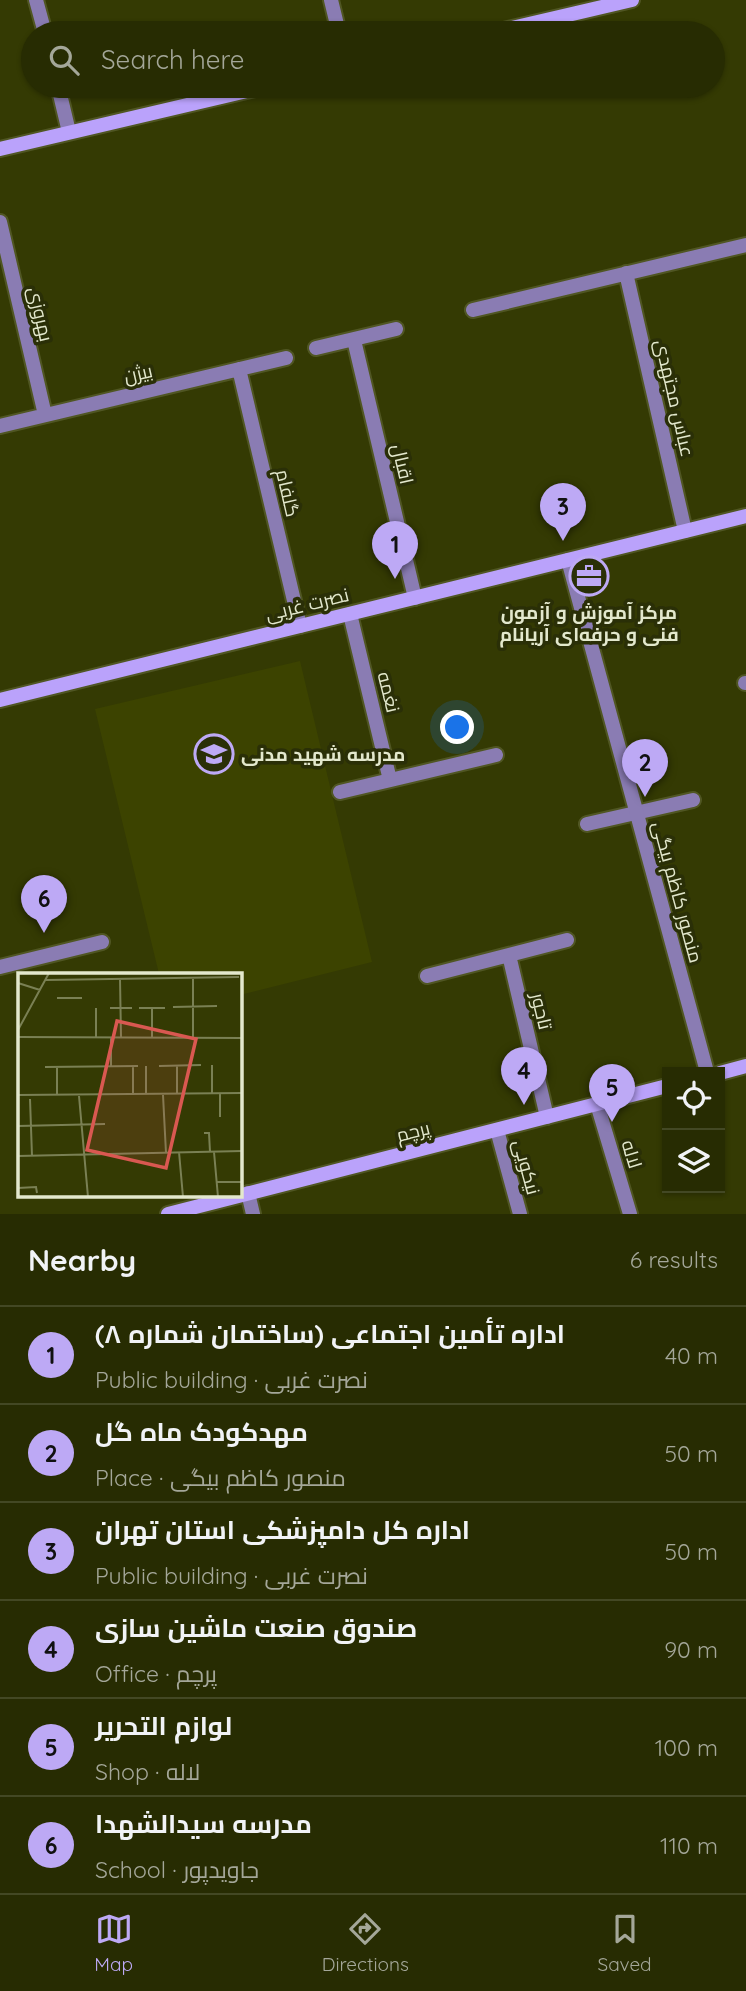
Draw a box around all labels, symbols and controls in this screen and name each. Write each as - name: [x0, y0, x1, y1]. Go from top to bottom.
- search box: [21, 21, 725, 98]
- icon: search: [45, 41, 83, 79]
- text: Search here: [101, 43, 245, 76]
- street label: بهروزی: [23, 284, 59, 344]
- street label: عباس مجتهدی: [650, 337, 700, 459]
- street label: بیژن: [121, 358, 155, 388]
- street label: اقبال: [387, 442, 419, 486]
- street label: گلفام: [269, 467, 305, 520]
- pin: 3: [540, 483, 586, 541]
- pin: 1: [372, 521, 418, 579]
- office icon: مرکز آموزش و آزمون فنی و حرفه‌ای آریانام: [568, 555, 610, 597]
- street label: نصرت غربی: [263, 582, 351, 626]
- place label: مرکز آموزش و آزمون فنی و حرفه‌ای آریانام: [499, 600, 679, 648]
- street label: نغمه: [372, 669, 406, 715]
- your location: [440, 710, 474, 744]
- school or university icon: مدرسه شهید مدنی: [193, 733, 235, 775]
- pin: 2: [622, 739, 668, 797]
- place label: مدرسه شهید مدنی: [241, 742, 405, 766]
- street label: منصور کاظم بیگی: [646, 819, 708, 966]
- pin: 6: [21, 875, 67, 933]
- inset map: [18, 973, 242, 1196]
- street label: تاجور: [526, 989, 558, 1032]
- pin: 4: [501, 1047, 547, 1105]
- pin: 5: [589, 1064, 635, 1122]
- map controls: [662, 1067, 725, 1193]
- button: locate: [662, 1067, 725, 1130]
- street label: پرچم: [394, 1115, 433, 1149]
- button: layers: [662, 1130, 725, 1193]
- street label: نیکویی: [508, 1137, 546, 1197]
- street label: لاله: [616, 1137, 648, 1171]
- text: Nearby: [28, 1241, 136, 1279]
- text: 6 results: [630, 1245, 718, 1274]
- text: اداره تأمین اجتماعی (ساختمان شماره ۸): [95, 1317, 565, 1350]
- text: 1: [47, 1341, 55, 1370]
- text: 40 m: [665, 1341, 718, 1370]
- text: Public building · نصرت غربی: [95, 1365, 368, 1394]
- text: مهدکودک ماه گل: [95, 1415, 308, 1448]
- text: 2: [44, 1439, 58, 1468]
- text: 50 m: [665, 1439, 718, 1468]
- text: Place · منصور کاظم بیگی: [95, 1463, 346, 1492]
- text: اداره کل دامپزشکی استان تهران: [95, 1513, 470, 1546]
- text: 3: [45, 1537, 57, 1566]
- text: 50 m: [665, 1537, 718, 1566]
- text: Public building · نصرت غربی: [95, 1561, 368, 1590]
- text: صندوق صنعت ماشین سازی: [95, 1611, 417, 1644]
- text: 4: [44, 1635, 58, 1664]
- text: 90 m: [664, 1635, 718, 1664]
- text: Office · پرچم: [95, 1659, 217, 1688]
- text: لوازم التحریر: [95, 1709, 232, 1742]
- text: 5: [44, 1733, 58, 1762]
- text: 100 m: [655, 1733, 718, 1762]
- text: Shop · لاله: [95, 1757, 200, 1786]
- text: مدرسه سیدالشهدا: [95, 1807, 312, 1840]
- text: 6: [45, 1831, 57, 1860]
- text: 110 m: [660, 1831, 718, 1860]
- text: School · جاویدپور: [95, 1855, 259, 1884]
- tab: Map: [94, 1910, 133, 1976]
- tab: Directions: [322, 1910, 409, 1976]
- tab: Saved: [597, 1910, 652, 1976]

